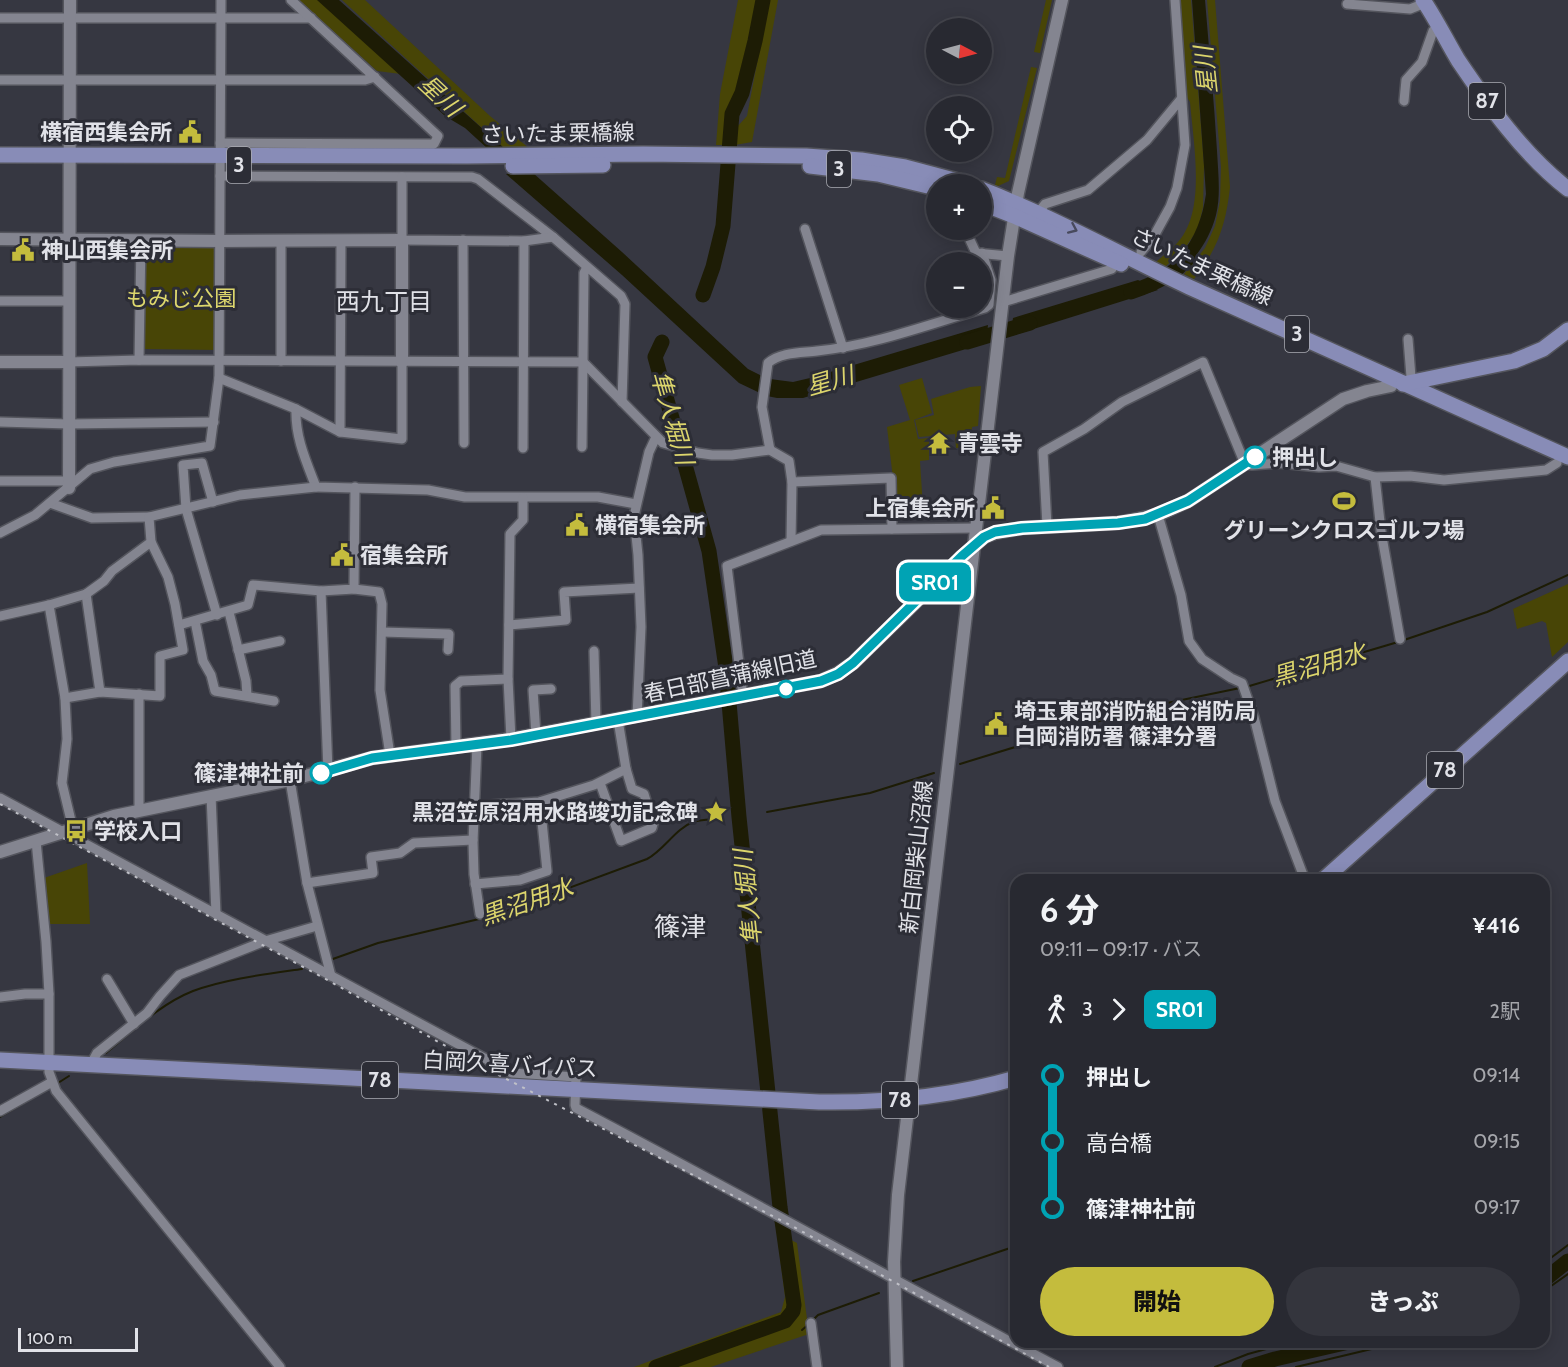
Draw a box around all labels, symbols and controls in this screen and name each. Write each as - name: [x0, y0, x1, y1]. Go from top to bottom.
- north arrow: [926, 18, 992, 84]
- map controls: [926, 18, 992, 318]
- water label: 星川: [1188, 42, 1222, 95]
- water label: 星川: [413, 69, 470, 125]
- road number: 87: [1469, 83, 1505, 119]
- button: locate: [926, 96, 992, 162]
- place label: 横宿西集会所: [40, 119, 172, 146]
- public building icon: 横宿西集会所: [177, 119, 203, 145]
- street label: さいたま栗橋線: [481, 119, 635, 148]
- road number: 3: [227, 147, 251, 183]
- road number: 3: [827, 151, 851, 187]
- button: +: [926, 174, 992, 240]
- one-way arrow: [1067, 222, 1078, 234]
- street label: さいたま栗橋線: [1127, 222, 1277, 311]
- public building icon: 神山西集会所: [10, 237, 36, 263]
- place label: 神山西集会所: [41, 237, 173, 264]
- button: −: [926, 252, 992, 318]
- park label: もみじ公園: [126, 285, 236, 312]
- district label: 西九丁目: [336, 287, 432, 316]
- road number: 3: [1285, 316, 1309, 352]
- water label: 星川: [803, 359, 860, 401]
- water label: 隼人堀川: [645, 368, 700, 471]
- temple icon: 青雲寺: [926, 430, 952, 456]
- place label: 青雲寺: [957, 430, 1023, 457]
- place label: 押出し: [1272, 444, 1338, 471]
- marker: 押出し: [1244, 446, 1266, 468]
- sports icon: グリーンクロスゴルフ場: [1331, 488, 1357, 514]
- place label: 上宿集会所: [865, 495, 975, 522]
- public building icon: 上宿集会所: [980, 495, 1006, 521]
- public building icon: 横宿集会所: [564, 512, 590, 538]
- place label: 横宿集会所: [595, 512, 705, 539]
- place label: グリーンクロスゴルフ場: [1224, 517, 1464, 544]
- public building icon: 宿集会所: [329, 542, 355, 568]
- place label: 宿集会所: [360, 542, 448, 569]
- line badge: SR01: [893, 562, 977, 602]
- text: SR01: [911, 570, 959, 595]
- water label: 黒沼用水: [1269, 637, 1372, 692]
- street label: 春日部菖蒲線旧道: [641, 645, 819, 708]
- unlabelled marker: [777, 680, 795, 698]
- place label: 埼玉東部消防組合消防局 白岡消防署 篠津分署: [1014, 698, 1256, 750]
- public building icon: 埼玉東部消防組合消防局 白岡消防署 篠津分署: [983, 711, 1009, 737]
- road number: 78: [1427, 752, 1463, 788]
- place label: 篠津神社前: [194, 760, 304, 787]
- marker: 篠津神社前: [310, 762, 332, 784]
- street label: 新白岡柴山沼線: [895, 779, 938, 935]
- place label: 黒沼笠原沼用水路竣功記念碑: [412, 799, 698, 826]
- place icon: 黒沼笠原沼用水路竣功記念碑: [703, 799, 729, 825]
- bus stop icon: 学校入口: [63, 818, 89, 844]
- place label: 学校入口: [94, 818, 182, 845]
- water label: 隼人堀川: [728, 845, 767, 946]
- water label: 黒沼用水: [477, 871, 580, 931]
- text: 6 分: [1040, 890, 1099, 930]
- district label: 篠津: [654, 911, 706, 943]
- text: ¥416: [1473, 912, 1520, 939]
- text: 09:11 – 09:17 · バス: [1040, 937, 1202, 961]
- icon: walk: [1040, 993, 1073, 1026]
- icon: forward: [1102, 993, 1135, 1026]
- text: 3: [1082, 997, 1093, 1021]
- text: SR01: [1156, 997, 1204, 1022]
- text: 2駅: [1490, 999, 1520, 1023]
- street label: 白岡久喜バイパス: [422, 1046, 598, 1083]
- road number: 78: [362, 1062, 398, 1098]
- text: 09:14: [1472, 1063, 1520, 1087]
- text: 押出し: [1086, 1064, 1152, 1091]
- road number: 78: [882, 1082, 918, 1118]
- text: 09:15: [1473, 1129, 1520, 1153]
- text: 高台橋: [1086, 1130, 1152, 1157]
- text: 09:17: [1474, 1195, 1520, 1219]
- text: 篠津神社前: [1086, 1196, 1196, 1223]
- button: 開始: [1040, 1267, 1274, 1336]
- button: きっぷ: [1286, 1267, 1520, 1336]
- scale bar: [18, 1325, 138, 1352]
- text: 100 m: [27, 1329, 72, 1348]

